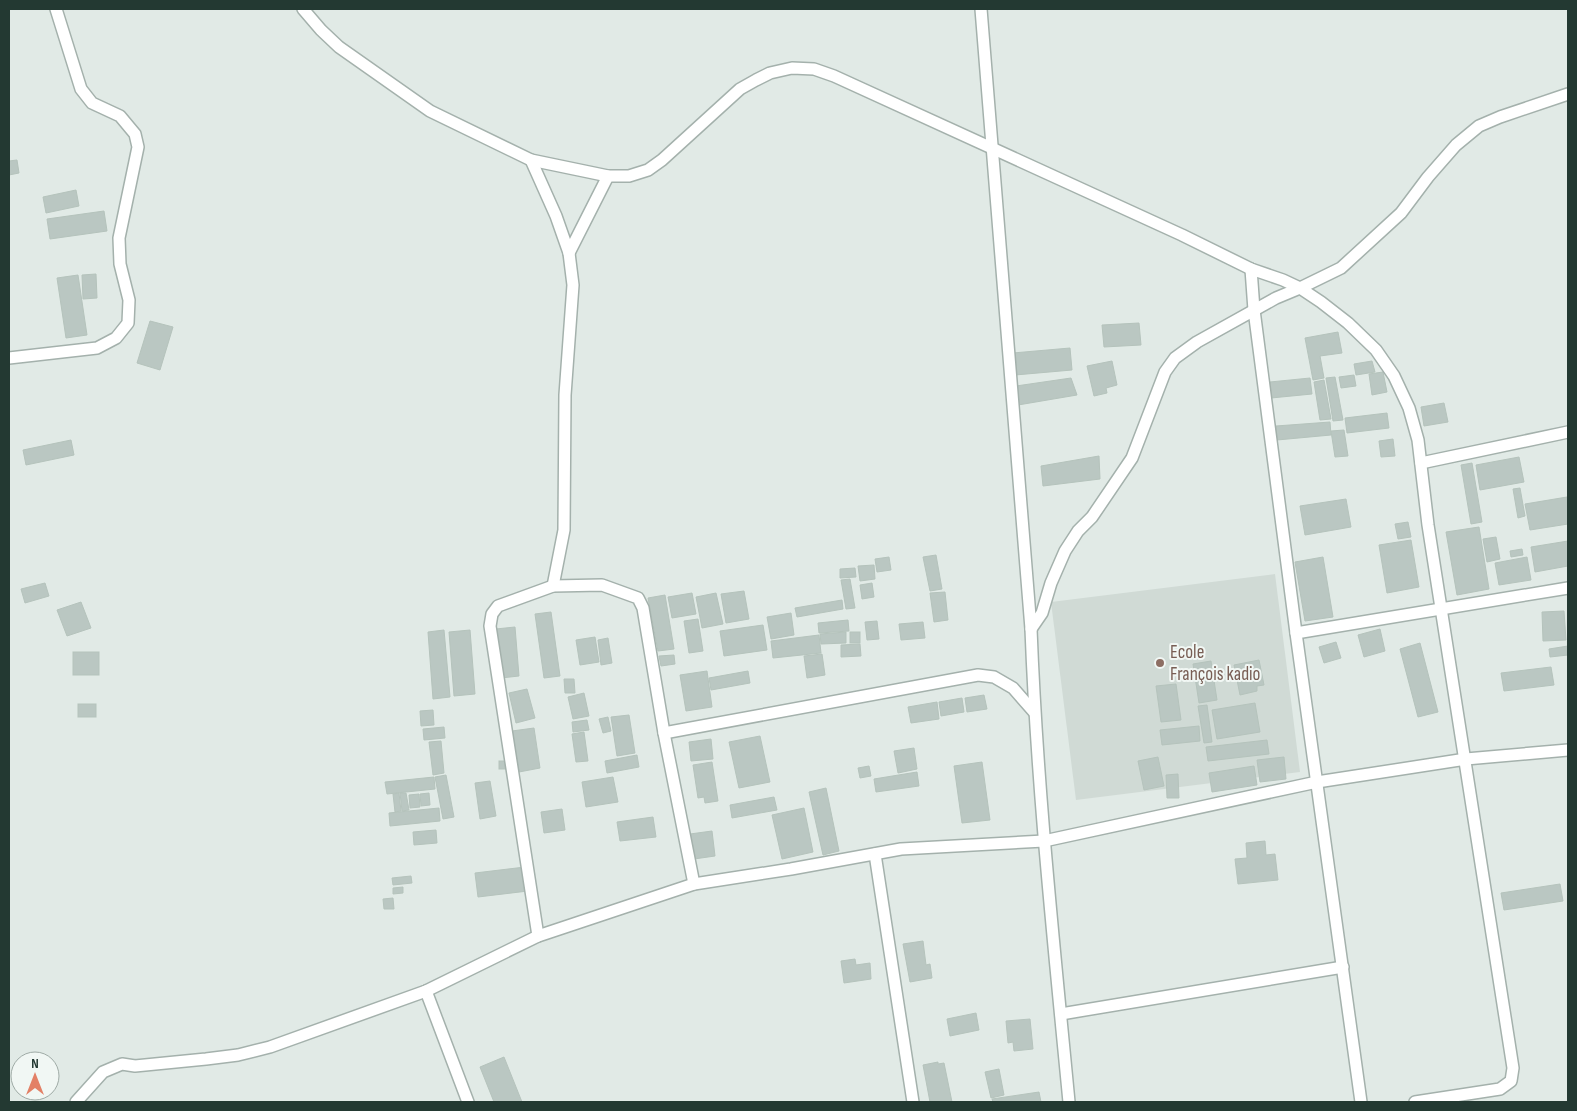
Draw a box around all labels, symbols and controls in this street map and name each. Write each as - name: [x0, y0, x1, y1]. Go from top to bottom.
- place label: Ecole François kadio: [1170, 641, 1260, 686]
- marker: Ecole François kadio: [1154, 657, 1166, 669]
- north arrow: [10, 1051, 60, 1101]
- text: N: [31, 1055, 39, 1072]

